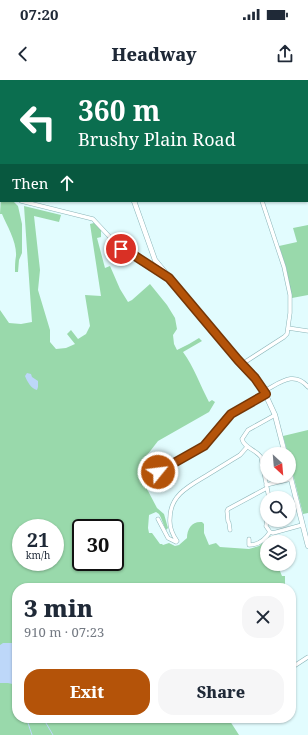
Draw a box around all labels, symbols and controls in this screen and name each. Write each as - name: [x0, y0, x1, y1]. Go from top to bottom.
- text: 07:20: [20, 4, 58, 24]
- text: Headway: [111, 42, 197, 66]
- icon: back: [12, 43, 34, 65]
- icon: share: [274, 43, 296, 65]
- text: 360 m: [78, 91, 160, 129]
- icon: left: [12, 96, 64, 148]
- text: Brushy Plain Road: [78, 127, 236, 151]
- icon: ahead: [56, 172, 78, 194]
- text: Then: [12, 173, 48, 193]
- pin: [104, 232, 138, 266]
- icon: arrive: [110, 238, 132, 260]
- north arrow: [260, 447, 296, 483]
- map controls: [260, 447, 296, 571]
- position arrow: [137, 451, 179, 493]
- button: search: [260, 491, 296, 527]
- speed limit sign: 30: [72, 519, 124, 571]
- text: 21: [27, 526, 49, 553]
- button: layers: [260, 535, 296, 571]
- text: km/h: [26, 548, 50, 562]
- text: 3 min: [24, 591, 93, 624]
- button: close: [242, 596, 284, 638]
- text: 910 m · 07:23: [24, 623, 104, 641]
- button: Exit: [24, 669, 150, 715]
- button: Share: [158, 669, 284, 715]

